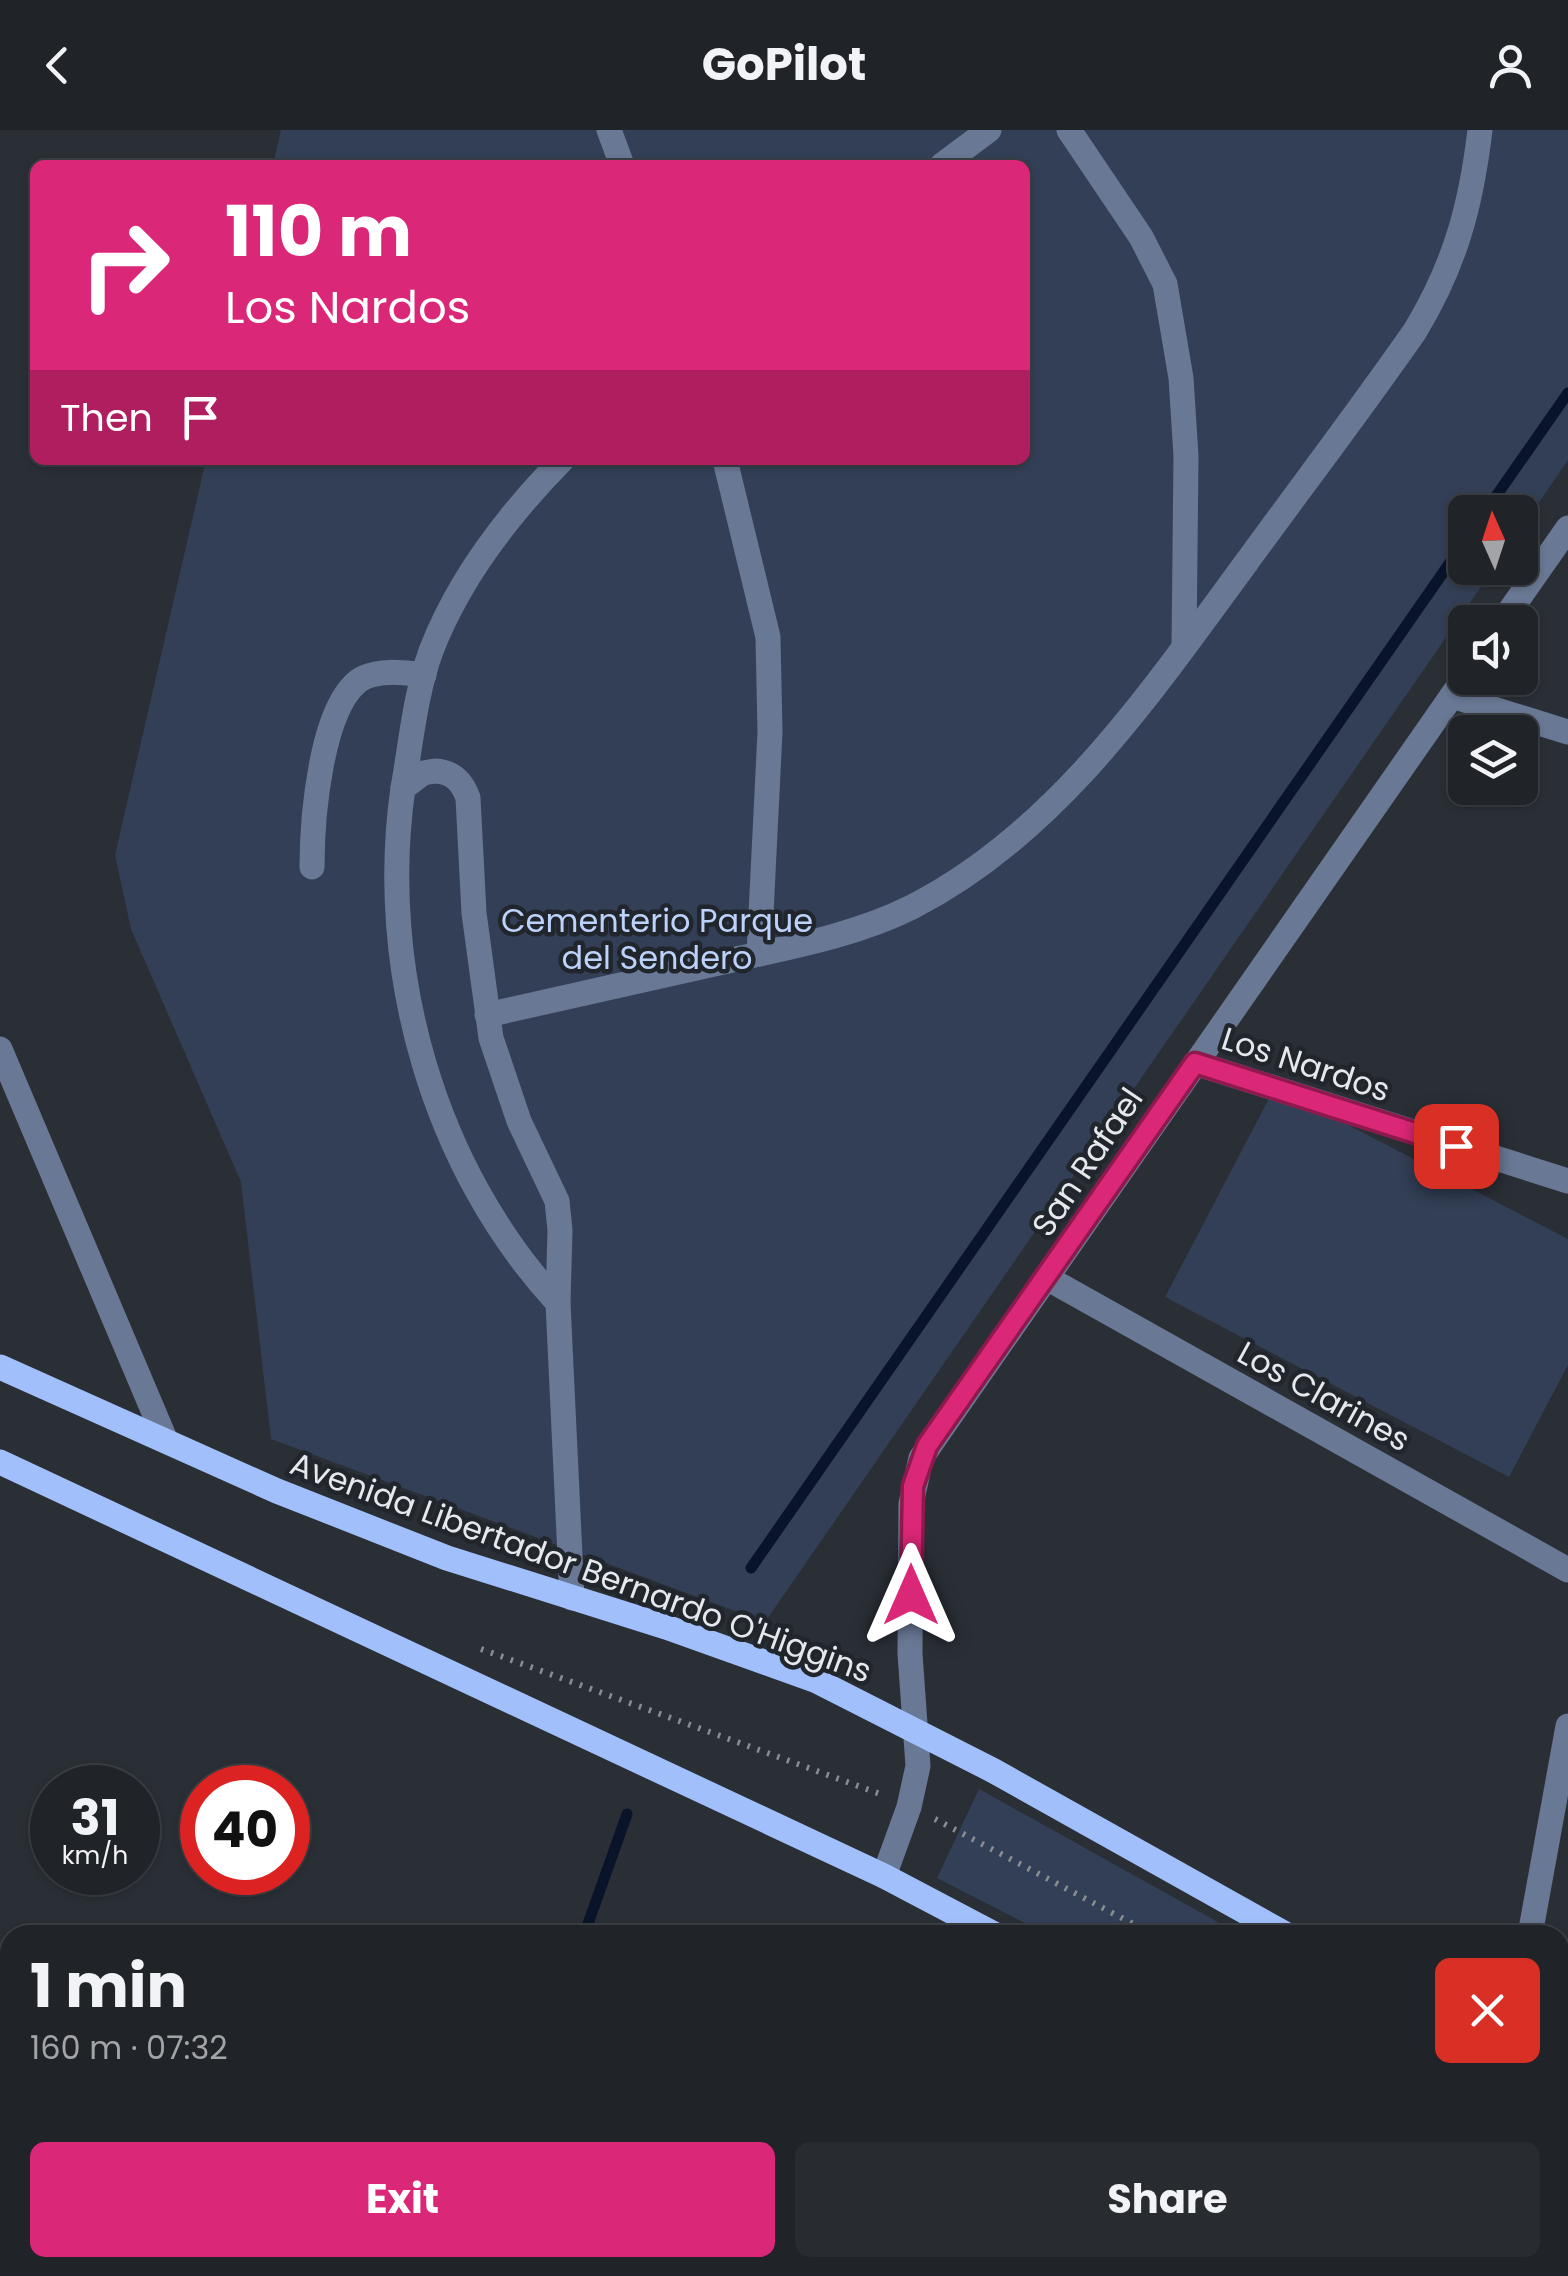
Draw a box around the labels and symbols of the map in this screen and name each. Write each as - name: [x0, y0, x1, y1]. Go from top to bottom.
- north arrow: [1448, 495, 1538, 585]
- park label: Cementerio Parque del Sendero: [501, 898, 813, 980]
- street label: Los Nardos: [1216, 1016, 1396, 1112]
- street label: San Rafael: [1021, 1079, 1153, 1245]
- pin: [1414, 1104, 1499, 1189]
- street label: Los Clarines: [1230, 1330, 1418, 1462]
- street label: Avenida Libertador Bernardo O'Higgins: [284, 1441, 878, 1693]
- position arrow: [859, 1543, 963, 1647]
- speed limit sign: 40: [180, 1765, 310, 1895]

